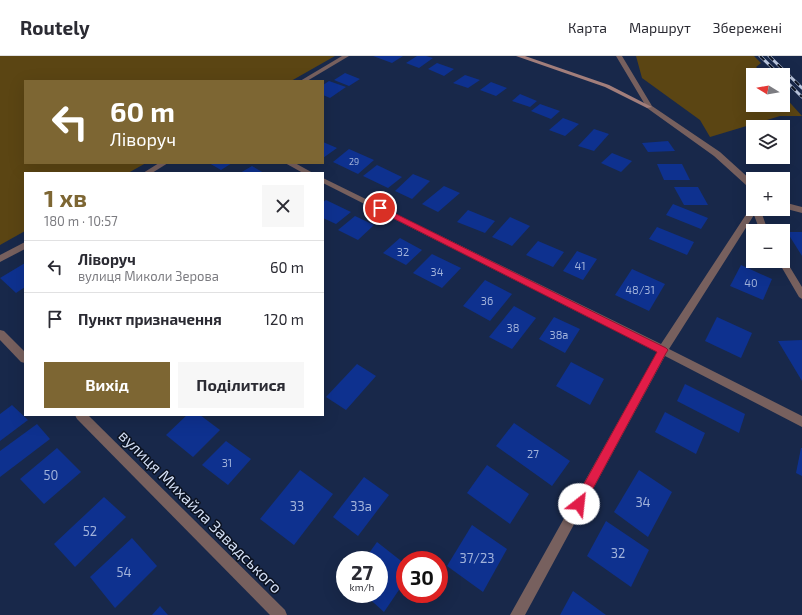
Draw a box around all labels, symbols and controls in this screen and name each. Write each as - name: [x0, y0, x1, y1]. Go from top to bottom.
- text: Routely: [20, 16, 90, 39]
- text: Карта: [568, 19, 607, 36]
- text: Маршрут: [629, 19, 691, 36]
- text: Збережені: [713, 19, 782, 36]
- north arrow: [746, 68, 790, 112]
- map controls: [746, 68, 790, 268]
- text: 60 m: [110, 94, 175, 128]
- icon: left: [44, 96, 96, 148]
- button: layers: [746, 120, 790, 164]
- text: Ліворуч: [110, 128, 176, 150]
- house number: 29: [349, 156, 359, 167]
- button: +: [746, 172, 790, 216]
- text: 1 хв: [44, 183, 87, 212]
- button: close: [262, 185, 304, 227]
- pin: [363, 191, 397, 225]
- icon: arrive: [369, 197, 391, 219]
- text: 180 m · 10:57: [44, 213, 118, 229]
- button: −: [746, 224, 790, 268]
- house number: 32: [397, 245, 409, 258]
- text: Ліворуч: [78, 250, 136, 268]
- icon: left: [44, 256, 66, 278]
- text: 60 m: [270, 258, 304, 276]
- house number: 41: [574, 259, 586, 272]
- house number: 34: [431, 265, 444, 278]
- text: вулиця Миколи Зерова: [78, 268, 219, 284]
- house number: 40: [744, 276, 758, 289]
- house number: 48/31: [625, 283, 655, 296]
- house number: 36: [481, 294, 493, 307]
- icon: arrive: [44, 308, 66, 330]
- text: Пункт призначення: [78, 310, 222, 328]
- text: 120 m: [264, 310, 304, 328]
- house number: 38: [507, 321, 519, 334]
- house number: 38а: [550, 328, 568, 341]
- button: Вихід: [44, 362, 170, 408]
- button: Поділитися: [178, 362, 304, 408]
- street label: вулиця Михайла Завадського: [115, 425, 287, 597]
- house number: 27: [527, 447, 539, 460]
- house number: 31: [222, 456, 232, 469]
- house number: 50: [44, 467, 58, 483]
- position arrow: [558, 483, 600, 525]
- house number: 34: [635, 494, 651, 510]
- house number: 33: [290, 498, 304, 514]
- house number: 33а: [350, 498, 372, 514]
- house number: 52: [83, 523, 97, 539]
- house number: 32: [611, 545, 625, 561]
- house number: 37/23: [459, 550, 495, 566]
- speed limit sign: 30: [396, 551, 448, 603]
- text: 27: [351, 560, 373, 584]
- house number: 54: [117, 564, 131, 580]
- text: km/h: [350, 581, 374, 593]

